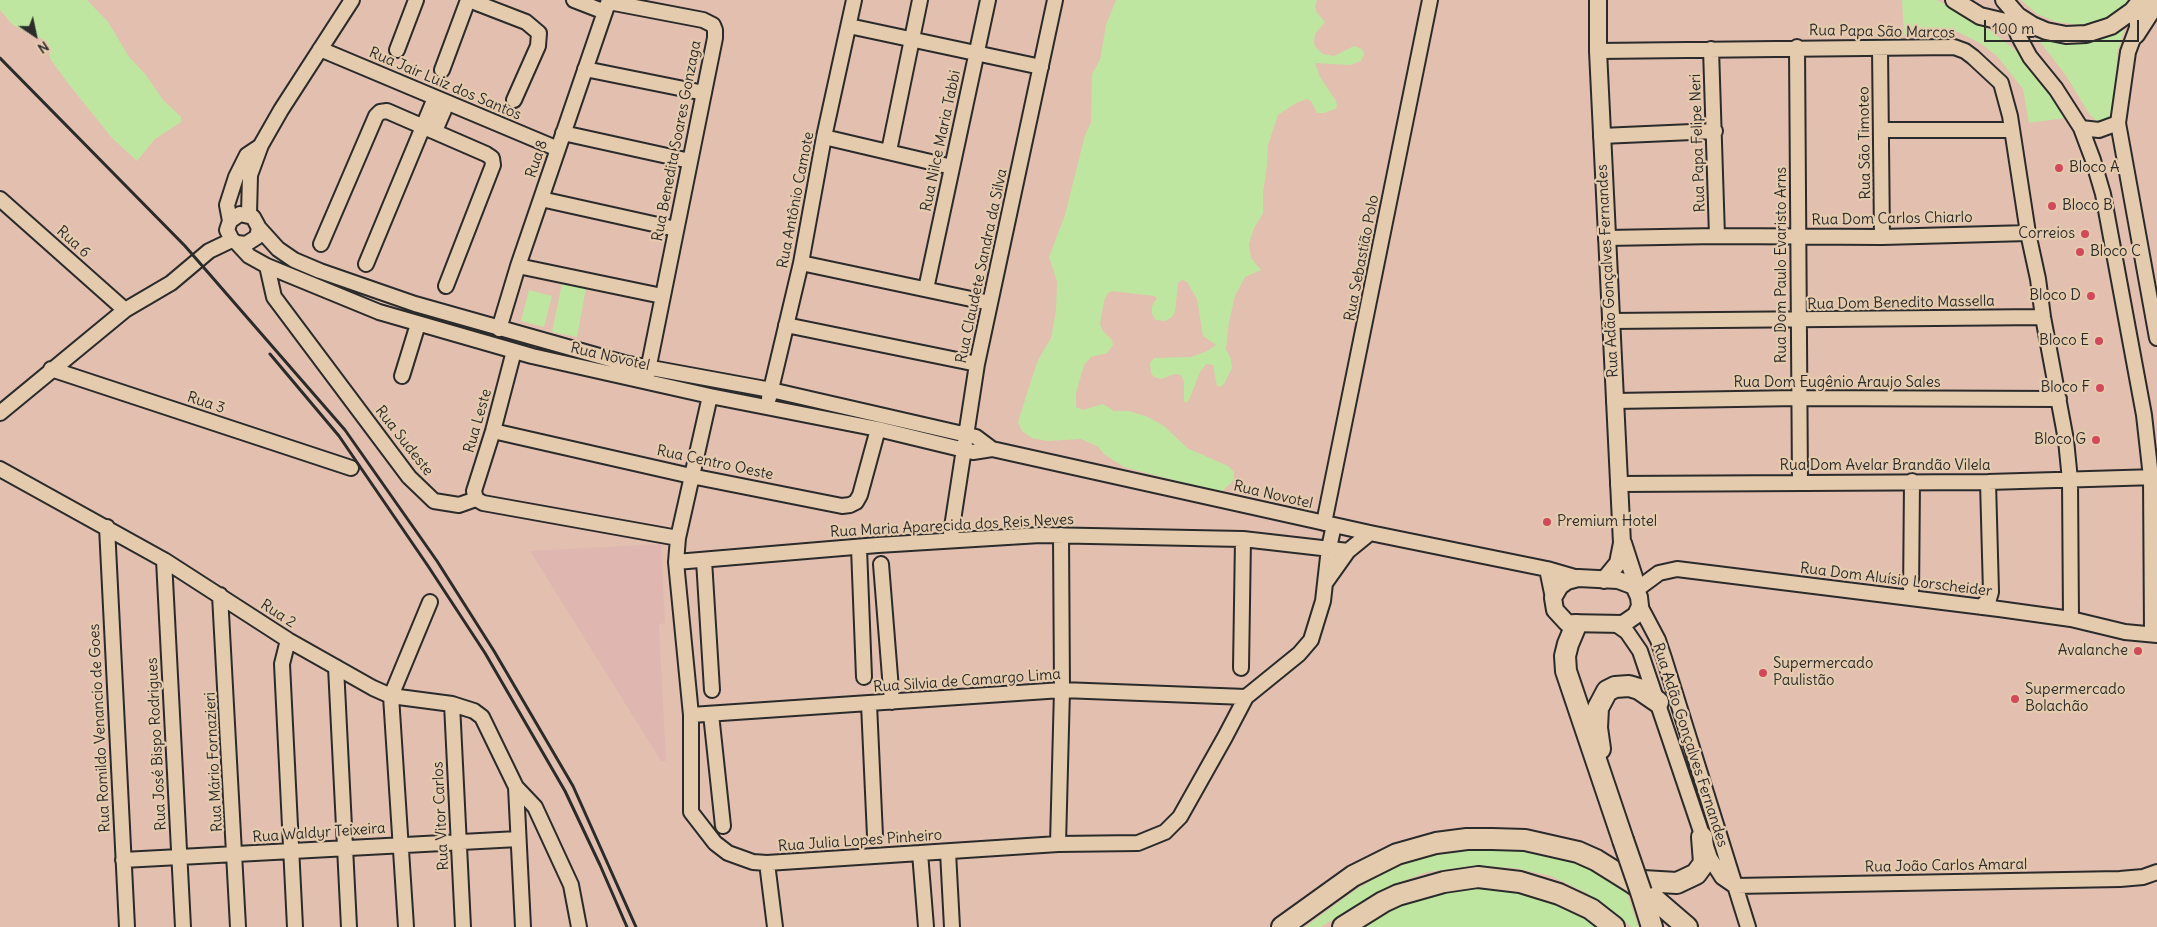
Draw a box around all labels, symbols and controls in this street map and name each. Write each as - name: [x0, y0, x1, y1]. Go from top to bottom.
- north arrow: [10, 10, 60, 60]
- scale bar: [1987, 10, 2142, 42]
- text: 100 m: [1992, 19, 2034, 38]
- street label: Rua Papa São Marcos: [1809, 22, 1955, 42]
- text: N: [34, 37, 52, 58]
- street label: Rua Benedita Soares Gonzaga: [649, 39, 705, 243]
- street label: Rua Jair Luiz dos Santos: [366, 44, 524, 124]
- street label: Rua Nilce Maria Tabbi: [917, 69, 965, 213]
- street label: Rua Papa Felipe Neri: [1687, 73, 1709, 213]
- street label: Rua São Timoteo: [1855, 86, 1875, 200]
- street label: Rua Antônio Camote: [774, 130, 818, 270]
- street label: Rua 8: [522, 138, 552, 180]
- place label: Bloco A: [2069, 159, 2120, 177]
- marker: Bloco A: [2053, 162, 2065, 174]
- street label: Rua Adão Gonçalves Fernandes: [1593, 164, 1623, 378]
- street label: Rua Claudete Sandra da Silva: [953, 167, 1011, 365]
- street label: Rua Dom Paulo Evaristo Arns: [1773, 167, 1791, 363]
- street label: Rua Sebastião Polo: [1341, 193, 1383, 323]
- place label: Bloco B: [2062, 197, 2113, 215]
- marker: Bloco B: [2046, 200, 2058, 212]
- street label: Rua Dom Carlos Chiarlo: [1811, 209, 1973, 229]
- street label: Rua 6: [53, 222, 93, 262]
- place label: Correios: [2018, 225, 2075, 243]
- marker: Correios: [2079, 228, 2091, 240]
- place label: Bloco C: [2090, 243, 2141, 261]
- marker: Bloco C: [2074, 246, 2086, 258]
- place label: Bloco D: [2029, 287, 2081, 305]
- marker: Bloco D: [2085, 290, 2097, 302]
- street label: Rua Dom Benedito Massella: [1807, 292, 1995, 314]
- place label: Bloco E: [2039, 332, 2089, 350]
- marker: Bloco E: [2093, 335, 2105, 347]
- street label: Rua Novotel: [569, 339, 651, 375]
- street label: Rua Dom Eugênio Araujo Sales: [1733, 374, 1941, 392]
- place label: Bloco F: [2040, 379, 2090, 397]
- marker: Bloco F: [2094, 382, 2106, 394]
- street label: Rua Leste: [460, 387, 496, 455]
- street label: Rua 3: [185, 388, 227, 418]
- street label: Rua Sudeste: [371, 402, 437, 480]
- place label: Bloco G: [2034, 431, 2086, 449]
- marker: Bloco G: [2090, 434, 2102, 446]
- street label: Rua Centro Oeste: [655, 442, 775, 484]
- street label: Rua Dom Avelar Brandão Vilela: [1779, 457, 1991, 475]
- street label: Rua Novotel: [1232, 477, 1314, 513]
- street label: Rua Maria Aparecida dos Reis Neves: [830, 511, 1074, 541]
- place label: Premium Hotel: [1557, 513, 1657, 531]
- marker: Premium Hotel: [1541, 516, 1553, 528]
- street label: Rua Dom Aluísio Lorscheider: [1799, 559, 1993, 601]
- street label: Rua 2: [257, 596, 299, 632]
- street label: Rua Romildo Venancio de Goes: [86, 623, 114, 833]
- street label: Rua Adão Gonçalves Fernandes: [1648, 641, 1732, 849]
- place label: Avalanche: [2058, 642, 2128, 660]
- marker: Avalanche: [2132, 645, 2144, 657]
- place label: Supermercado Paulistão: [1773, 655, 1873, 690]
- street label: Rua José Bispo Rodrigues: [143, 657, 171, 831]
- street label: Rua Silvia de Camargo Lima: [873, 665, 1061, 697]
- marker: Supermercado Paulistão: [1757, 667, 1769, 679]
- place label: Supermercado Bolachão: [2025, 681, 2125, 716]
- street label: Rua Mário Fornazieri: [201, 692, 227, 832]
- marker: Supermercado Bolachão: [2009, 693, 2021, 705]
- street label: Rua Vitor Carlos: [429, 761, 453, 871]
- street label: Rua Waldyr Teixeira: [252, 819, 386, 847]
- street label: Rua Julia Lopes Pinheiro: [777, 826, 943, 856]
- street label: Rua João Carlos Amaral: [1865, 856, 2027, 876]

